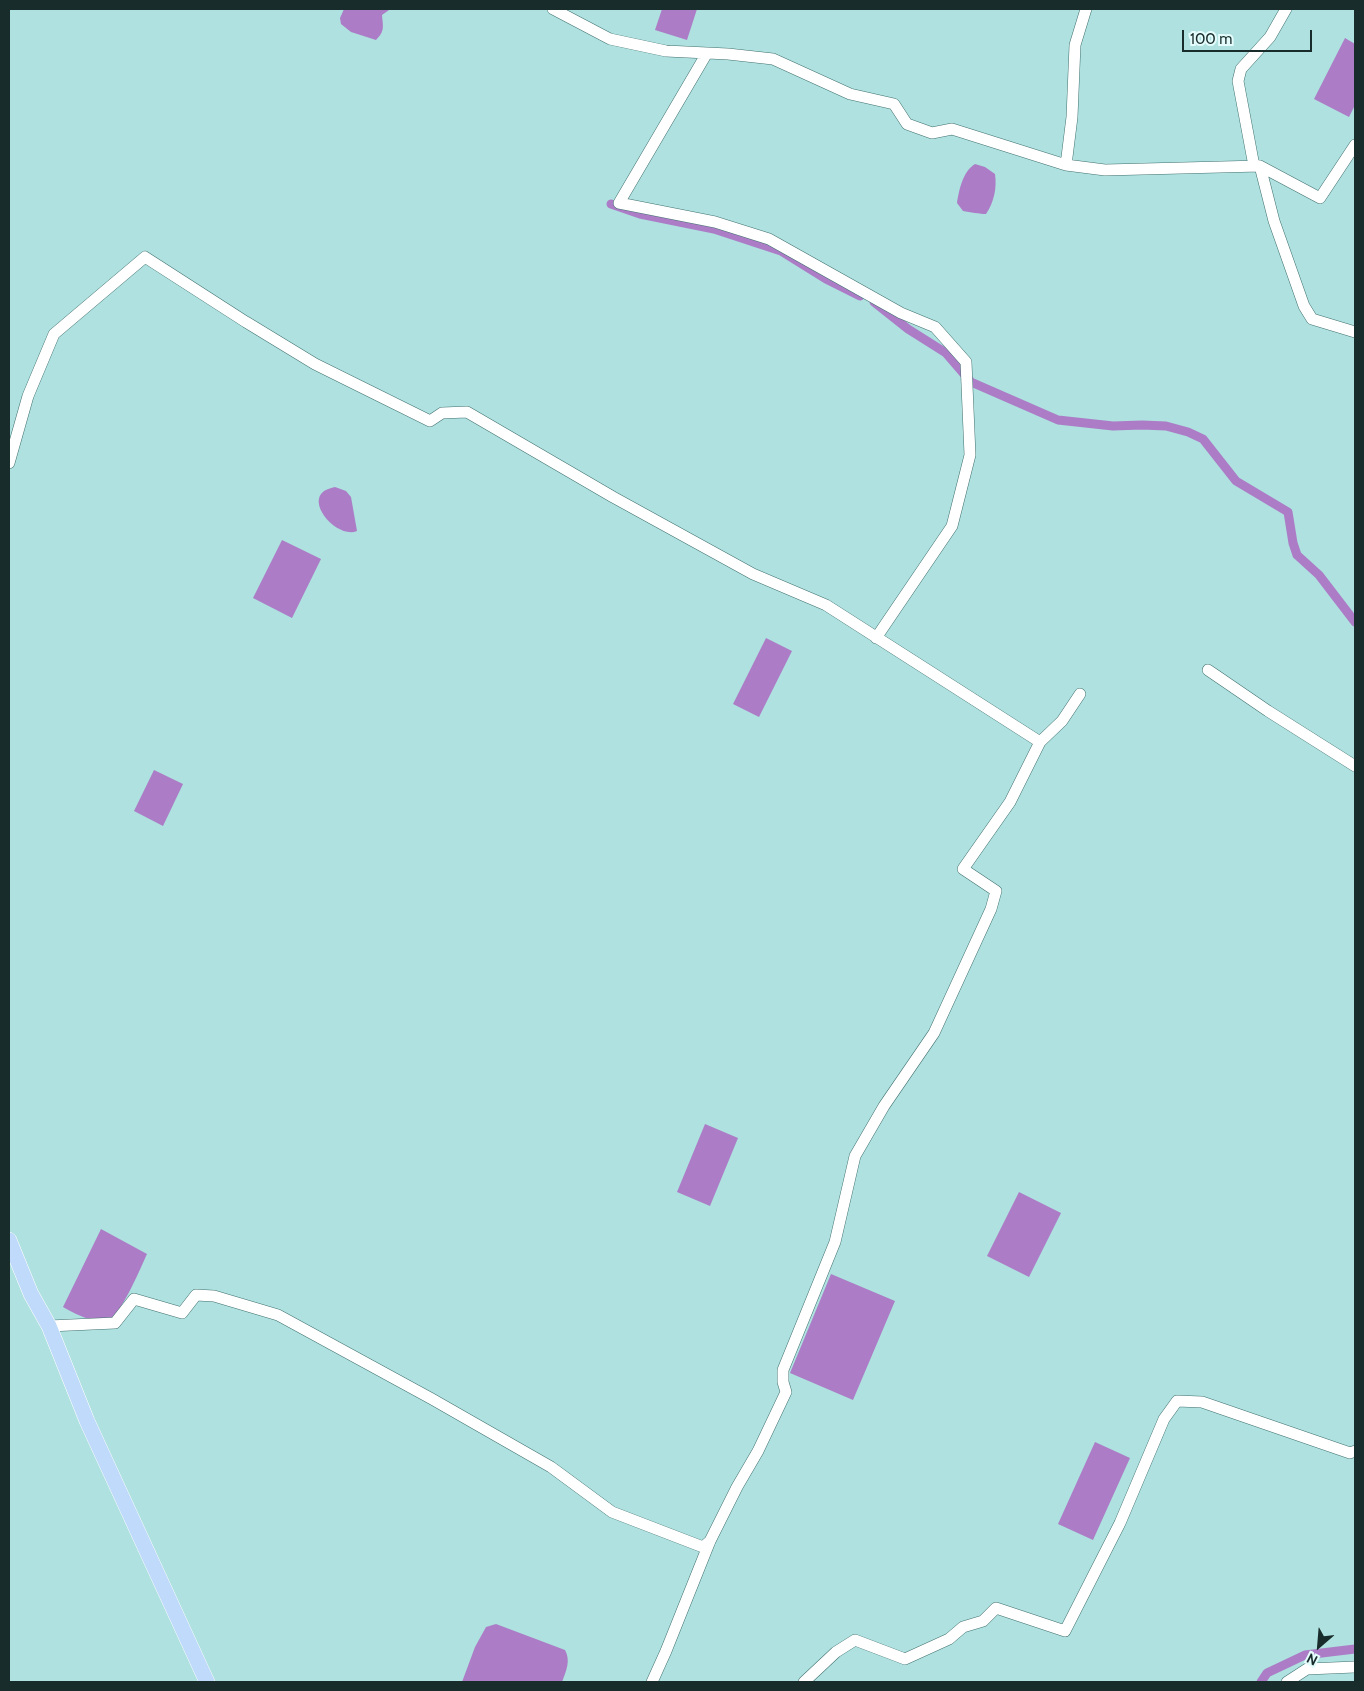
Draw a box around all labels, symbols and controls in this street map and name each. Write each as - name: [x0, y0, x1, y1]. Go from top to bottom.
- scale bar: [1184, 20, 1314, 52]
- text: 100 m: [1190, 30, 1232, 48]
- north arrow: [1294, 1621, 1344, 1671]
- text: N: [1304, 1649, 1321, 1670]

